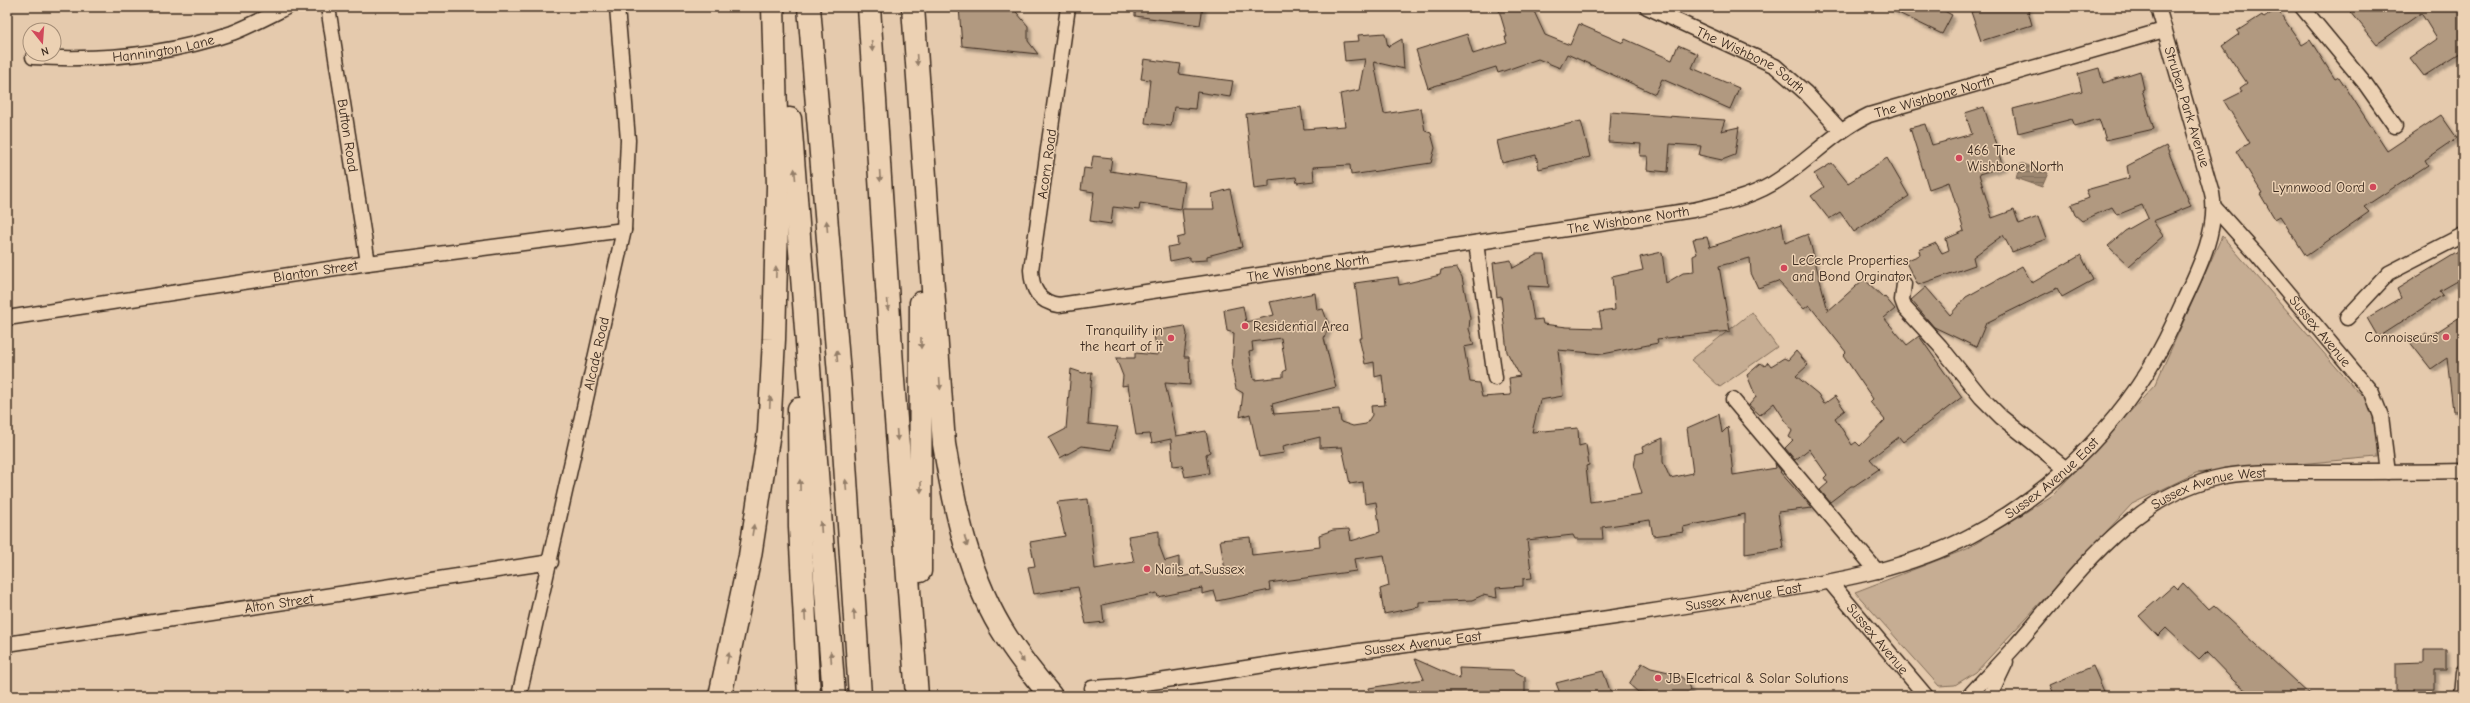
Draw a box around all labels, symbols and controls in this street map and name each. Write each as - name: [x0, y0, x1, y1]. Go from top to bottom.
- north arrow: [22, 22, 62, 62]
- street label: The Wishbone South: [1694, 22, 1809, 97]
- street label: Hannington Lane: [112, 31, 216, 65]
- one-way arrow: [868, 40, 875, 52]
- text: N: [39, 44, 50, 58]
- street label: Struben Park Avenue: [2161, 45, 2213, 169]
- one-way arrow: [914, 54, 921, 66]
- street label: The Wishbone North: [1873, 71, 1996, 121]
- street label: Button Road: [334, 98, 362, 173]
- street label: Acorn Road: [1034, 128, 1060, 200]
- place label: 466 The Wishbone North: [1967, 142, 2064, 175]
- marker: 466 The Wishbone North: [1954, 153, 1964, 163]
- one-way arrow: [791, 168, 798, 180]
- one-way arrow: [876, 170, 883, 182]
- place label: Lynnwood Oord: [2272, 179, 2365, 196]
- marker: Lynnwood Oord: [2368, 182, 2378, 192]
- street label: The Wishbone North: [1566, 202, 1691, 237]
- one-way arrow: [823, 220, 830, 232]
- street label: The Wishbone North: [1246, 250, 1370, 285]
- place label: LeCercle Properties and Bond Orginator: [1792, 252, 1912, 285]
- street label: Blanton Street: [272, 256, 360, 286]
- marker: LeCercle Properties and Bond Orginator: [1779, 263, 1789, 273]
- one-way arrow: [773, 265, 779, 278]
- street label: Sussex Avenue: [2286, 292, 2355, 370]
- one-way arrow: [885, 299, 892, 311]
- street label: Alcade Road: [580, 315, 613, 392]
- place label: Residential Area: [1253, 318, 1349, 335]
- marker: Residential Area: [1240, 321, 1250, 331]
- place label: Tranquility in the heart of it: [1080, 322, 1164, 355]
- place label: Connoiseurs: [2365, 329, 2438, 346]
- marker: Connoiseurs: [2441, 332, 2451, 342]
- marker: Tranquility in the heart of it: [1166, 333, 1176, 343]
- one-way arrow: [918, 337, 924, 350]
- one-way arrow: [834, 350, 841, 362]
- one-way arrow: [937, 378, 944, 390]
- one-way arrow: [767, 396, 774, 408]
- one-way arrow: [893, 429, 900, 441]
- street label: Sussex Avenue East: [2001, 433, 2103, 522]
- street label: Sussex Avenue West: [2148, 464, 2267, 513]
- one-way arrow: [797, 478, 803, 491]
- one-way arrow: [843, 479, 850, 491]
- one-way arrow: [918, 481, 924, 494]
- one-way arrow: [818, 521, 825, 533]
- one-way arrow: [750, 524, 756, 537]
- one-way arrow: [963, 535, 969, 547]
- place label: Nails at Sussex: [1155, 561, 1245, 578]
- marker: Nails at Sussex: [1142, 564, 1152, 574]
- street label: Sussex Avenue East: [1684, 578, 1804, 614]
- street label: Alton Street: [243, 589, 316, 617]
- street label: Sussex Avenue: [1843, 600, 1912, 678]
- one-way arrow: [801, 609, 808, 621]
- one-way arrow: [851, 609, 858, 621]
- street label: Sussex Avenue East: [1363, 627, 1483, 659]
- one-way arrow: [827, 651, 834, 663]
- one-way arrow: [725, 652, 731, 664]
- one-way arrow: [1017, 652, 1025, 663]
- place label: JB Elcetrical & Solar Solutions: [1666, 670, 1849, 687]
- marker: JB Elcetrical & Solar Solutions: [1653, 673, 1663, 683]

